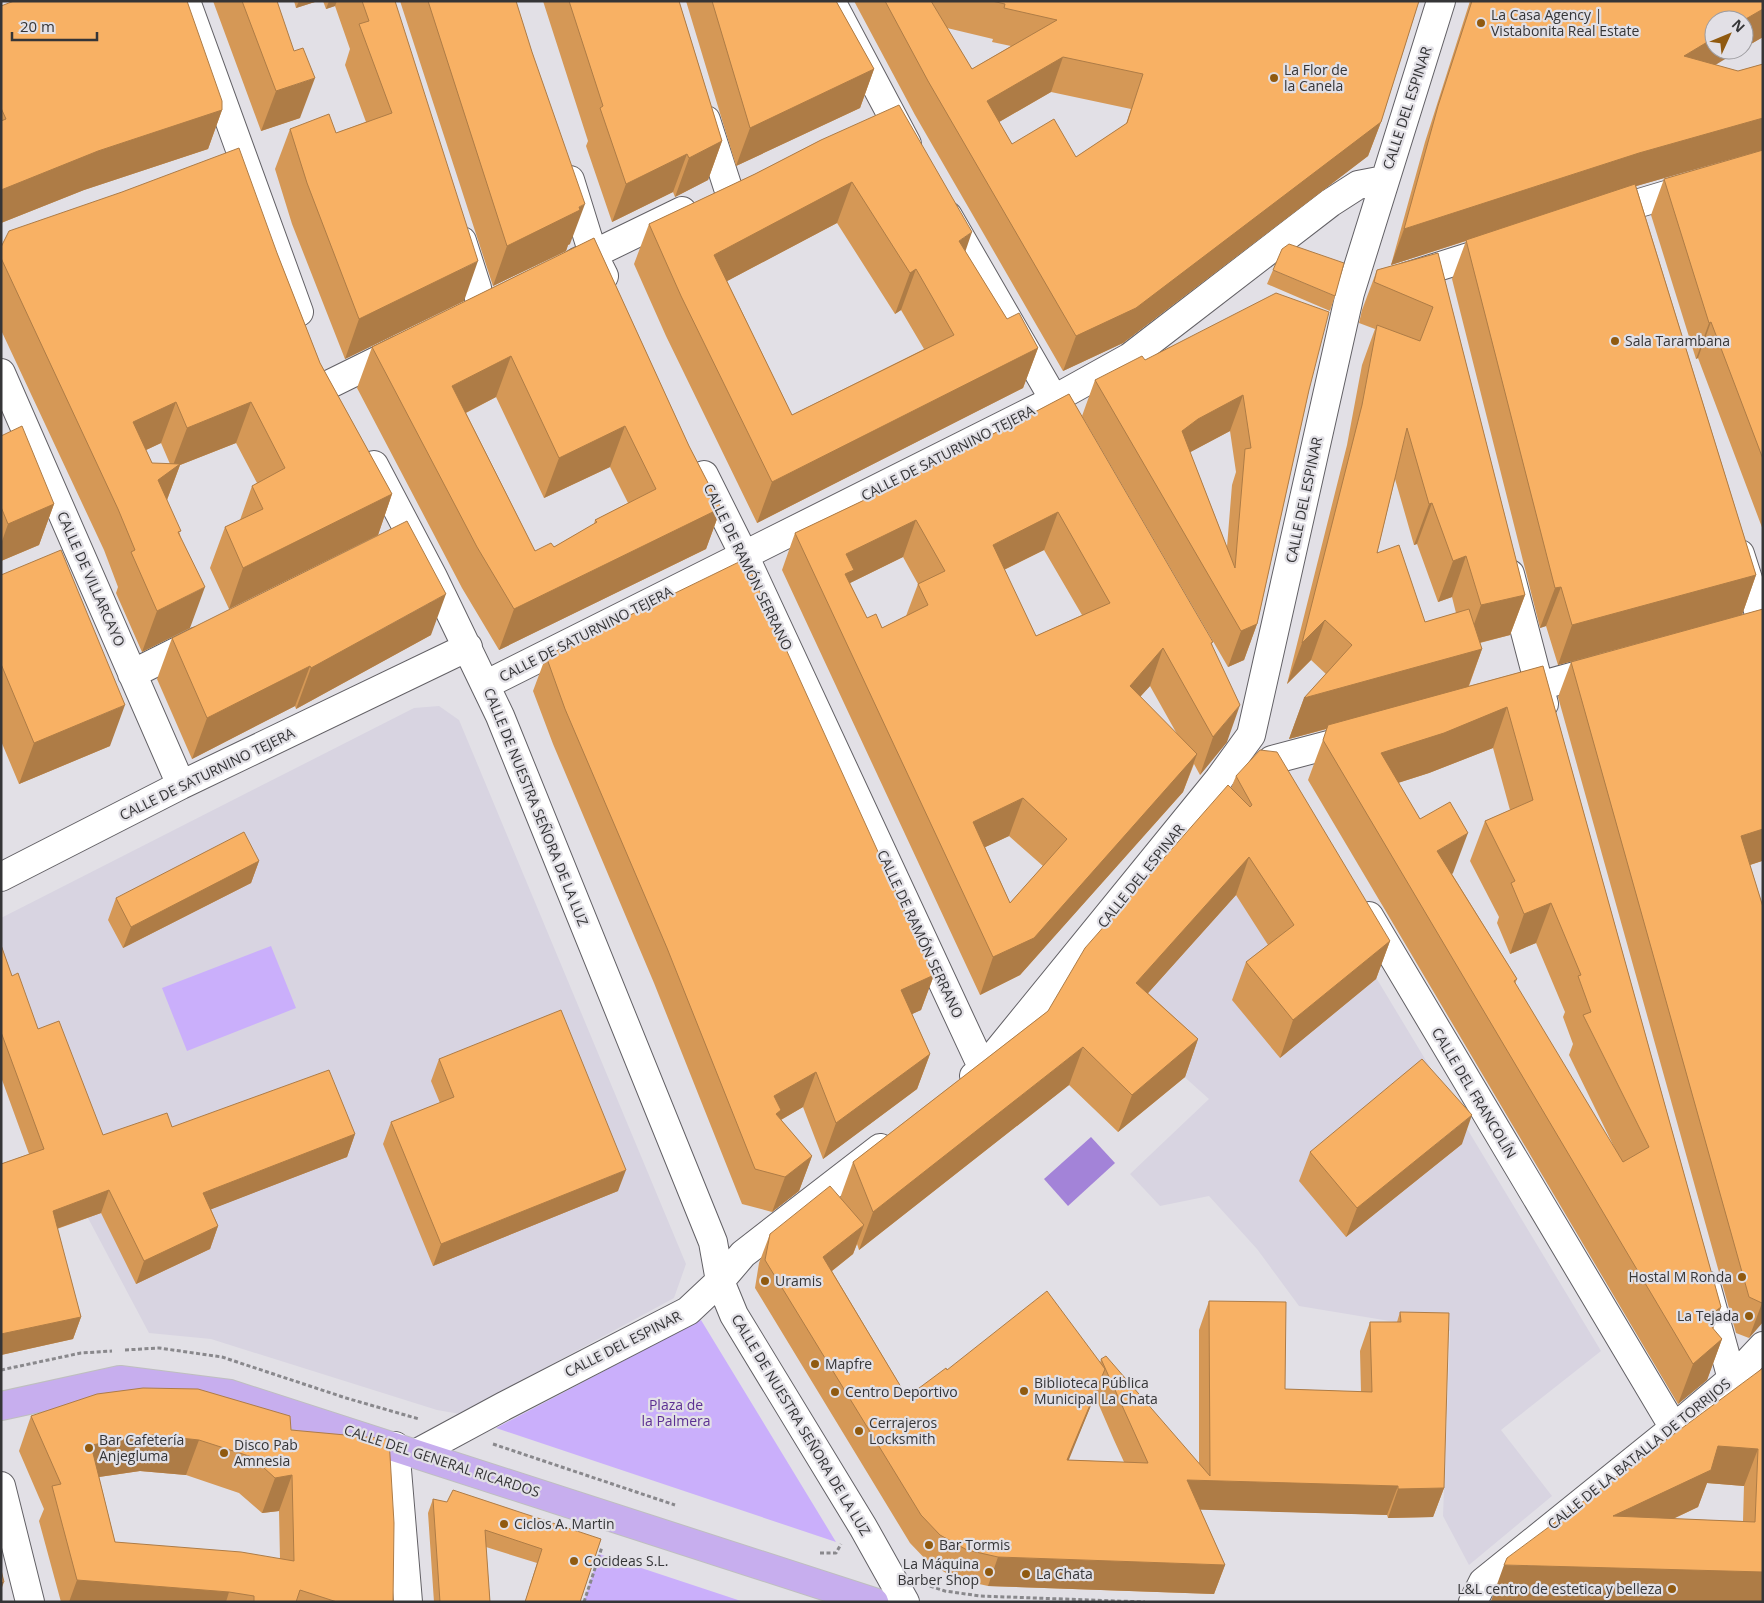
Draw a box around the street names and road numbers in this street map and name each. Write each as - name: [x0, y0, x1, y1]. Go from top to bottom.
- street label: CALLE DEL ESPINAR: [1378, 44, 1436, 172]
- street label: CALLE DE SATURNINO TEJERA: [858, 400, 1038, 505]
- street label: CALLE DEL ESPINAR: [1281, 435, 1326, 565]
- street label: CALLE DE RAMÓN SERRANO: [700, 480, 797, 653]
- street label: CALLE DE VILLARCAYO: [53, 508, 130, 649]
- street label: CALLE DE SATURNINO TEJERA: [496, 581, 676, 686]
- street label: CALLE DE NUESTRA SEÑORA DE LA LUZ: [480, 685, 593, 929]
- street label: CALLE DE SATURNINO TEJERA: [116, 723, 298, 824]
- street label: CALLE DEL ESPINAR: [1093, 820, 1189, 932]
- street label: CALLE DE RAMÓN SERRANO: [873, 847, 968, 1021]
- street label: CALLE DEL FRANCOLÍN: [1428, 1024, 1521, 1162]
- street label: CALLE DEL ESPINAR: [561, 1306, 685, 1381]
- street label: CALLE DE NUESTRA SEÑORA DE LA LUZ: [728, 1310, 875, 1539]
- street label: CALLE DE LA BATALLA DE TORRIJOS: [1543, 1374, 1734, 1533]
- street label: CALLE DEL GENERAL RICARDOS: [342, 1420, 543, 1501]

